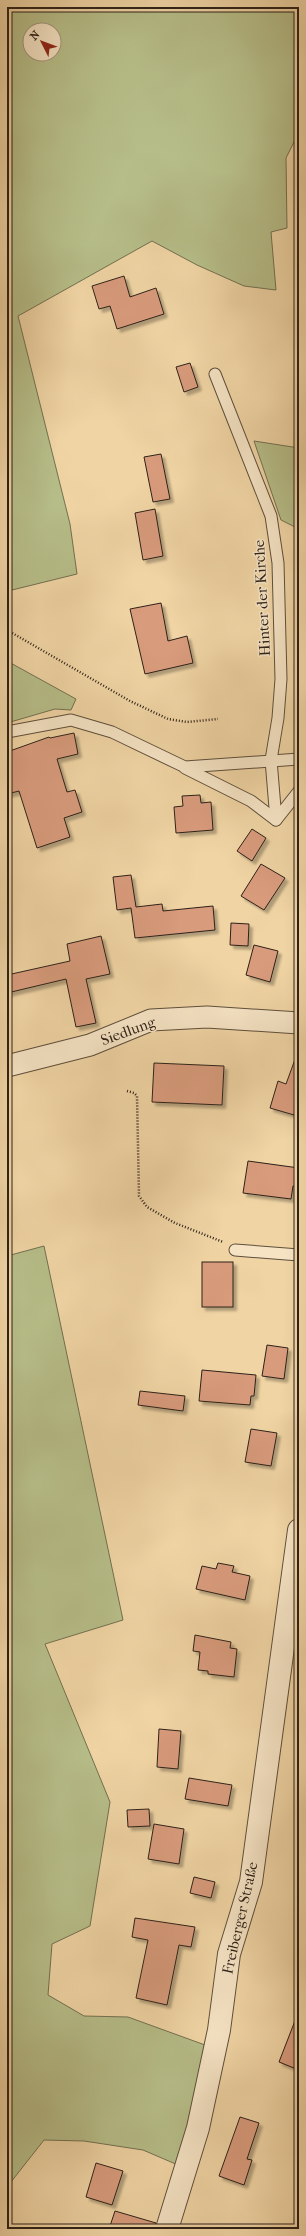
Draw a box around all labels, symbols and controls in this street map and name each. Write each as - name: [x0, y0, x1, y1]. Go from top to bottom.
- north arrow: [22, 22, 62, 62]
- text: N: [27, 28, 43, 43]
- street label: Hinter der Kirche: [250, 539, 274, 657]
- street label: Siedlung: [98, 1012, 159, 1049]
- street label: Freiberger Straße: [218, 1860, 262, 1976]

